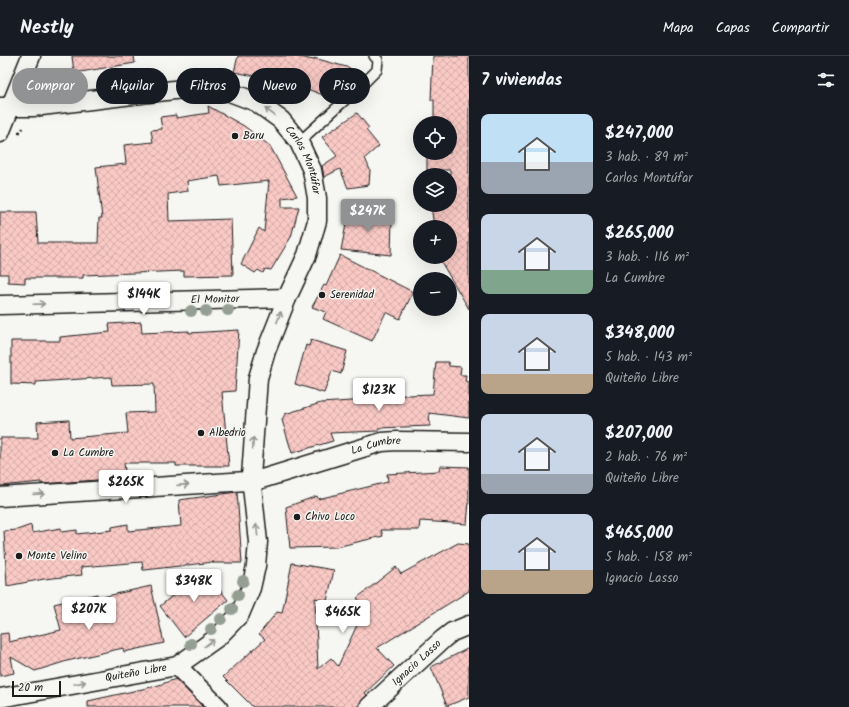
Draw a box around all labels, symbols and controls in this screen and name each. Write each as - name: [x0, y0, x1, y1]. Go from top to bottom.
- text: Nestly: [20, 13, 74, 43]
- text: Mapa: [663, 17, 694, 39]
- text: Capas: [716, 17, 750, 39]
- text: Compartir: [772, 17, 829, 39]
- text: 7 viviendas: [481, 67, 562, 94]
- chip: Comprar: [12, 68, 88, 104]
- chip: Alquilar: [96, 68, 168, 104]
- chip: Filtros: [176, 68, 240, 104]
- chip: Nuevo: [248, 68, 311, 104]
- chip: Piso: [319, 68, 370, 104]
- icon: filters: [815, 69, 837, 91]
- one-way arrow: [264, 108, 275, 116]
- map controls: [413, 116, 457, 316]
- button: locate: [413, 116, 457, 160]
- text: $247,000: [605, 120, 673, 147]
- street label: Carlos Montúfar: [280, 122, 325, 197]
- place label: Baru: [243, 127, 265, 145]
- icon: home: [513, 130, 561, 178]
- marker: Baru: [230, 131, 240, 141]
- text: 3 hab. · 89 m²: [605, 147, 688, 168]
- button: layers: [413, 168, 457, 212]
- text: Carlos Montúfar: [605, 168, 693, 189]
- pin: $247K: [340, 199, 396, 233]
- text: $247K: [350, 201, 386, 222]
- button: +: [413, 220, 457, 264]
- text: $265,000: [605, 220, 673, 247]
- icon: home: [513, 230, 561, 278]
- text: 3 hab. · 116 m²: [605, 247, 689, 268]
- text: La Cumbre: [605, 268, 665, 289]
- button: −: [413, 272, 457, 316]
- pin: $144K: [116, 282, 172, 316]
- text: $144K: [127, 284, 161, 305]
- place label: Serenidad: [330, 286, 375, 304]
- street label: El Monitor: [190, 290, 241, 309]
- marker: Serenidad: [317, 290, 327, 300]
- one-way arrow: [32, 300, 45, 308]
- one-way arrow: [276, 311, 284, 323]
- text: $348,000: [605, 320, 674, 347]
- icon: home: [513, 330, 561, 378]
- text: 5 hab. · 143 m²: [605, 347, 692, 368]
- text: Quiteño Libre: [605, 368, 679, 389]
- pin: $123K: [351, 378, 407, 412]
- text: $123K: [362, 380, 396, 401]
- text: $207,000: [605, 420, 672, 447]
- place label: Albedrio: [209, 424, 246, 442]
- marker: Albedrio: [196, 428, 206, 438]
- icon: home: [513, 430, 561, 478]
- street label: La Cumbre: [349, 432, 401, 460]
- one-way arrow: [249, 437, 256, 450]
- place label: La Cumbre: [63, 444, 114, 462]
- text: 2 hab. · 76 m²: [605, 447, 687, 468]
- marker: La Cumbre: [50, 448, 60, 458]
- text: Quiteño Libre: [605, 468, 679, 489]
- pin: $265K: [98, 470, 154, 504]
- text: $265K: [108, 472, 144, 493]
- one-way arrow: [176, 482, 189, 489]
- one-way arrow: [32, 491, 45, 498]
- place label: Chivo Loco: [305, 508, 355, 526]
- marker: Chivo Loco: [292, 512, 302, 522]
- text: $465,000: [605, 520, 673, 547]
- one-way arrow: [253, 524, 260, 537]
- icon: home: [513, 530, 561, 578]
- place label: Monte Velino: [27, 547, 87, 565]
- text: 5 hab. · 158 m²: [605, 547, 692, 568]
- marker: Monte Velino: [14, 551, 24, 561]
- text: Ignacio Lasso: [605, 568, 678, 589]
- pin: $348K: [166, 569, 222, 603]
- text: $348K: [175, 571, 213, 592]
- pin: $207K: [61, 597, 117, 631]
- text: $207K: [71, 599, 107, 620]
- pin: $465K: [315, 600, 371, 634]
- text: $465K: [325, 602, 361, 623]
- street label: Ignacio Lasso: [388, 635, 446, 691]
- one-way arrow: [203, 639, 214, 647]
- street label: Quiteño Libre: [104, 659, 168, 687]
- scale bar: [12, 679, 61, 698]
- text: 20 m: [18, 679, 43, 697]
- one-way arrow: [73, 679, 86, 687]

